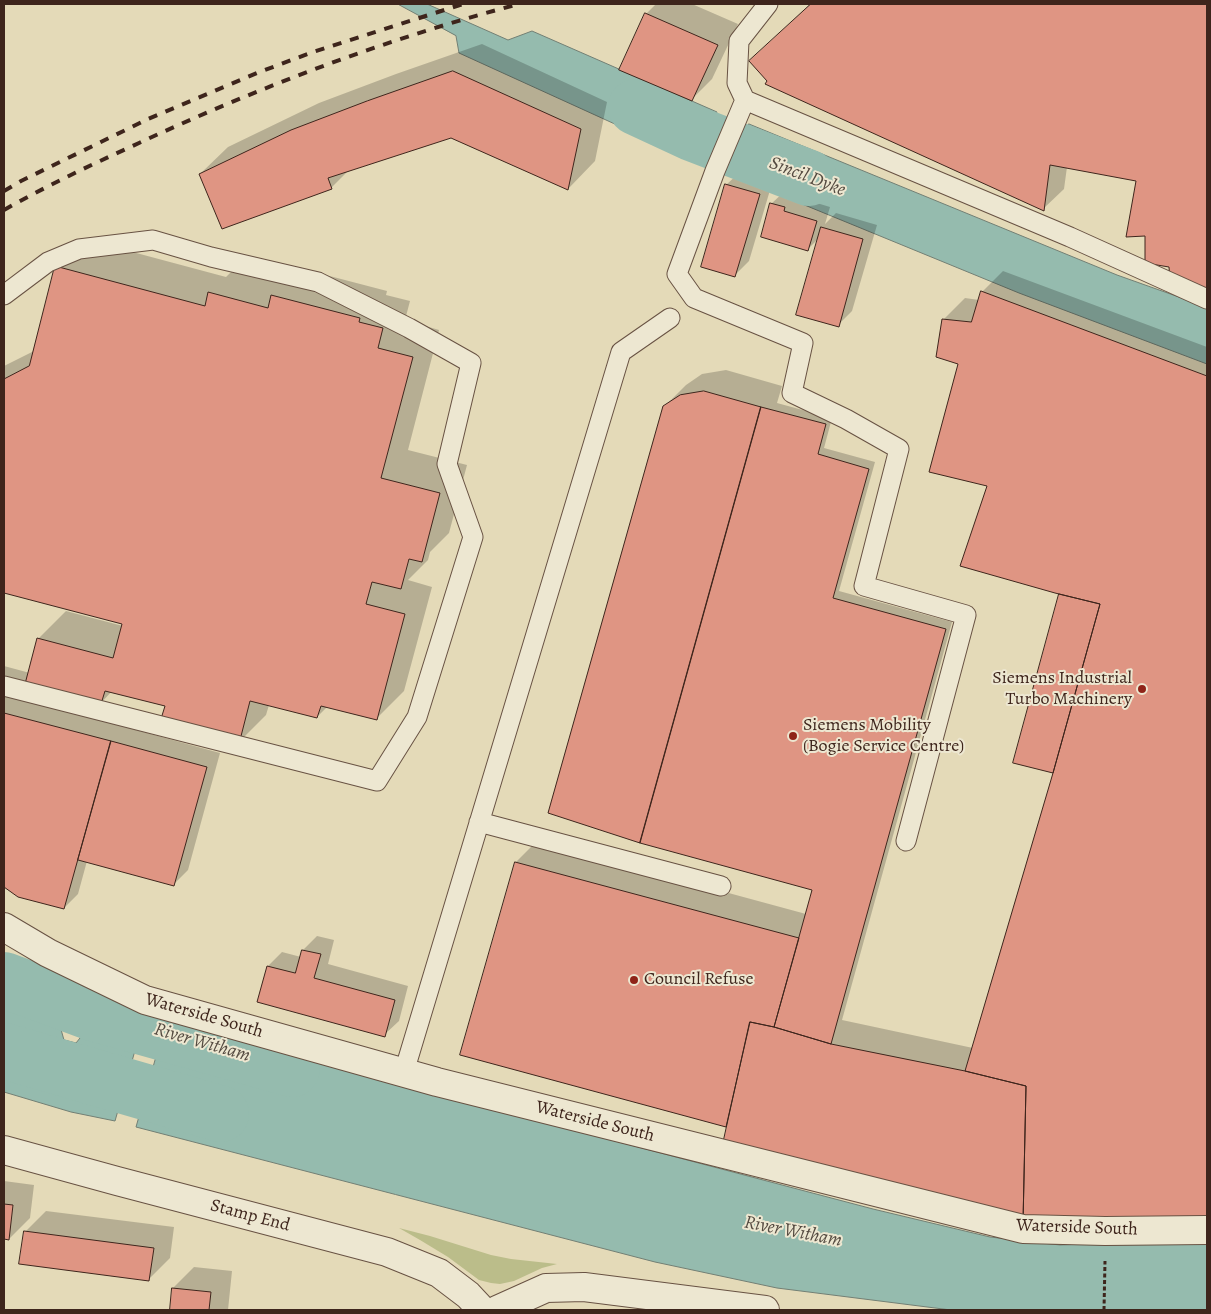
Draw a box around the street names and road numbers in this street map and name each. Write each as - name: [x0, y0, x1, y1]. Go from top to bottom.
- street label: Waterside South: [143, 989, 265, 1043]
- street label: Waterside South: [533, 1097, 657, 1147]
- street label: Stamp End: [208, 1195, 292, 1237]
- street label: Waterside South: [1016, 1215, 1138, 1241]

